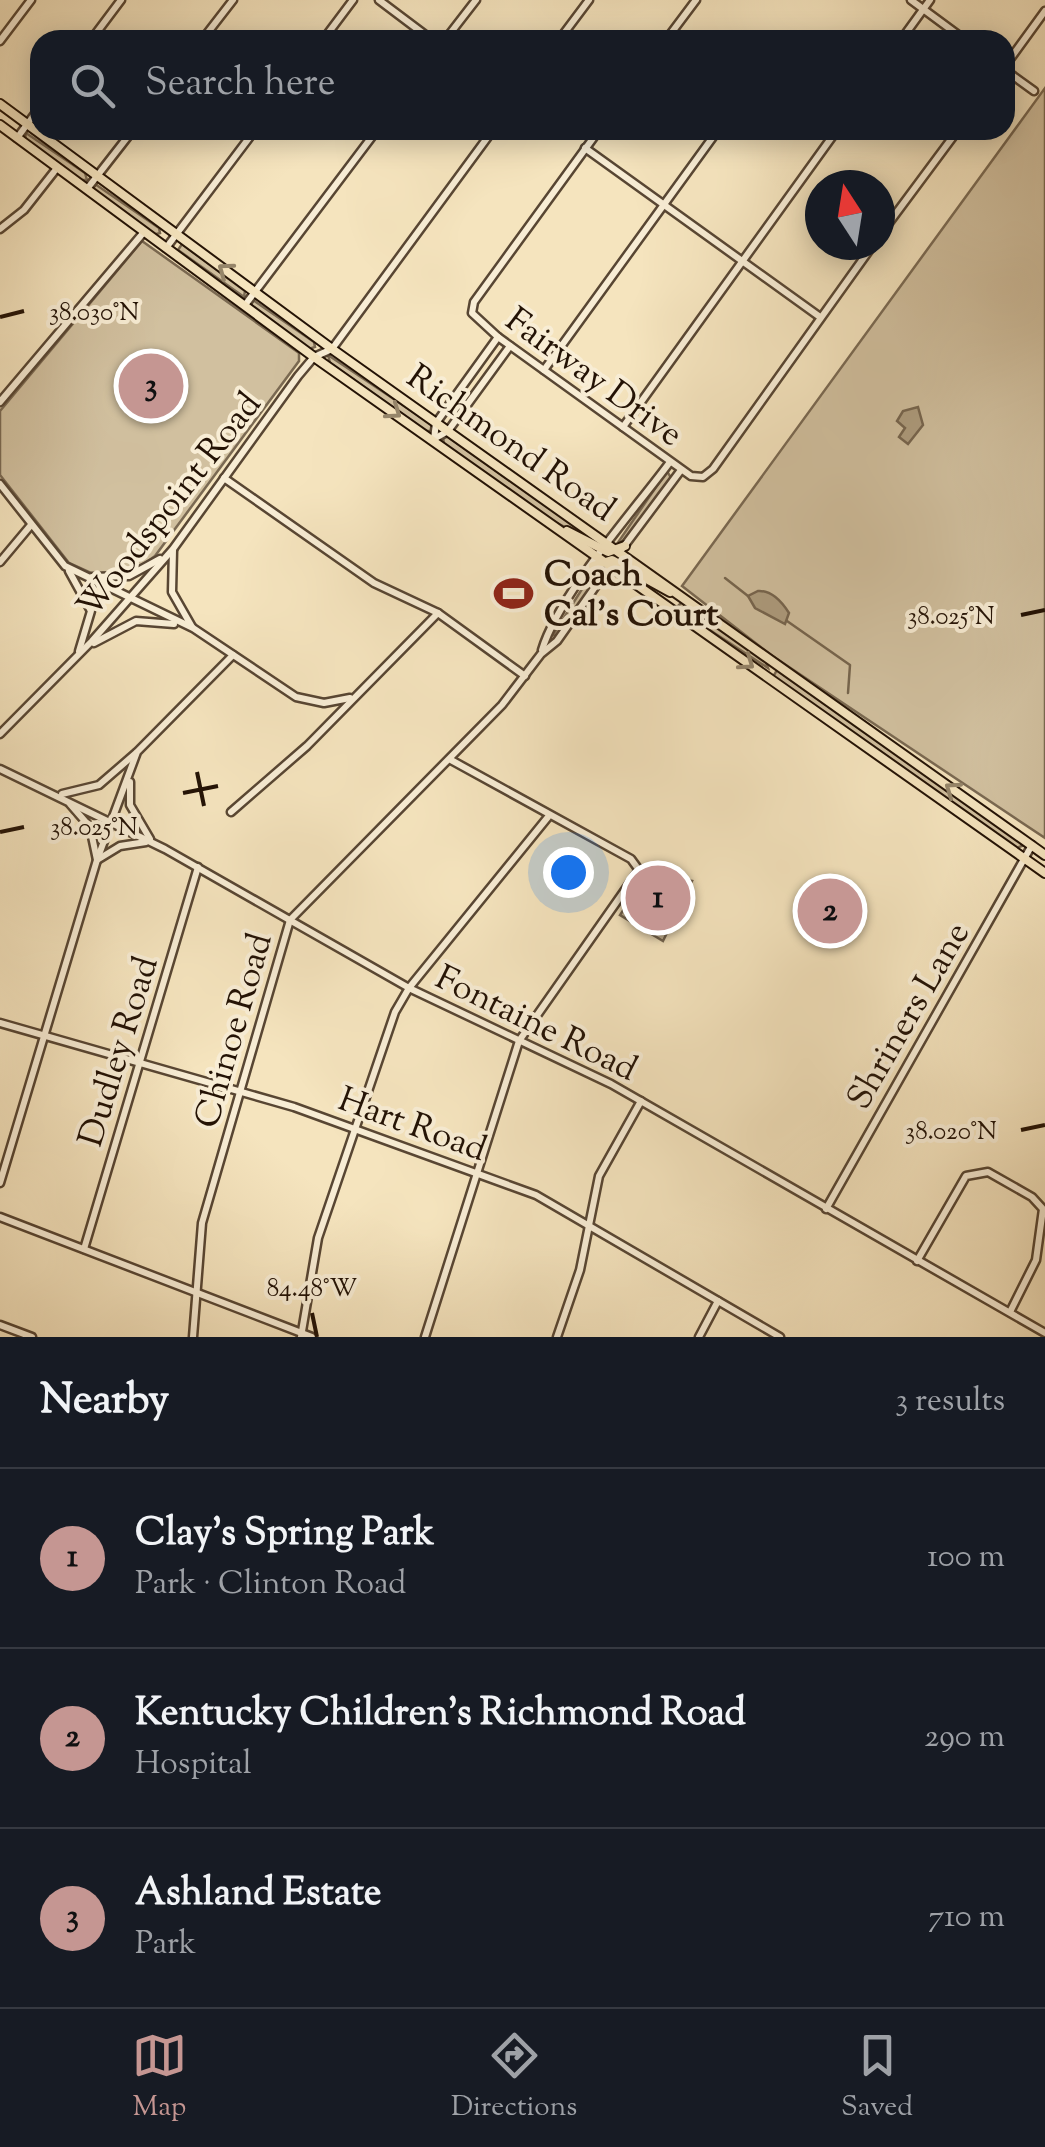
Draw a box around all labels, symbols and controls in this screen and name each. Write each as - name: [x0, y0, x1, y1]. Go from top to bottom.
- search box: [30, 30, 1015, 140]
- icon: search: [65, 58, 120, 113]
- text: Search here: [145, 58, 336, 112]
- north arrow: [805, 170, 895, 260]
- one-way arrow: [218, 265, 236, 282]
- text: 38.030°N: [49, 296, 139, 332]
- street label: Fairway Drive: [493, 297, 692, 461]
- pin: 3: [118, 348, 184, 424]
- street label: Richmond Road: [395, 354, 625, 536]
- street label: Woodspoint Road: [66, 382, 275, 630]
- one-way arrow: [383, 400, 402, 418]
- place label: Coach Cal's Court: [544, 551, 718, 642]
- sports icon: Coach Cal's Court: [493, 572, 535, 614]
- text: 38.025°N: [907, 600, 995, 636]
- one-way arrow: [736, 651, 755, 669]
- one-way arrow: [945, 783, 964, 801]
- text: 38.025°N: [50, 811, 138, 847]
- your location: [543, 847, 594, 898]
- pin: 1: [626, 860, 690, 936]
- pin: 2: [798, 874, 862, 948]
- street label: Shriners Lane: [836, 914, 984, 1120]
- street label: Chinoe Road: [183, 927, 288, 1134]
- street label: Dudley Road: [67, 950, 174, 1153]
- street label: Fontaine Road: [426, 954, 645, 1096]
- street label: Hart Road: [330, 1076, 493, 1177]
- text: 38.020°N: [905, 1115, 997, 1151]
- text: 84.48°W: [267, 1272, 357, 1308]
- text: Nearby: [40, 1372, 169, 1432]
- text: 3 results: [895, 1379, 1005, 1425]
- text: Clay's Spring Park: [135, 1508, 434, 1562]
- text: 1: [67, 1535, 78, 1581]
- text: 100 m: [927, 1535, 1005, 1581]
- text: Park · Clinton Road: [135, 1562, 406, 1608]
- text: Kentucky Children's Richmond Road: [135, 1688, 746, 1742]
- text: 2: [65, 1715, 80, 1761]
- text: 290 m: [924, 1715, 1005, 1761]
- text: Hospital: [135, 1742, 252, 1788]
- text: Ashland Estate: [135, 1868, 382, 1922]
- text: 3: [66, 1895, 79, 1941]
- text: 710 m: [928, 1895, 1005, 1941]
- text: Park: [135, 1922, 196, 1968]
- tab: Map: [132, 2028, 187, 2128]
- tab: Directions: [451, 2028, 577, 2128]
- tab: Saved: [841, 2028, 913, 2128]

